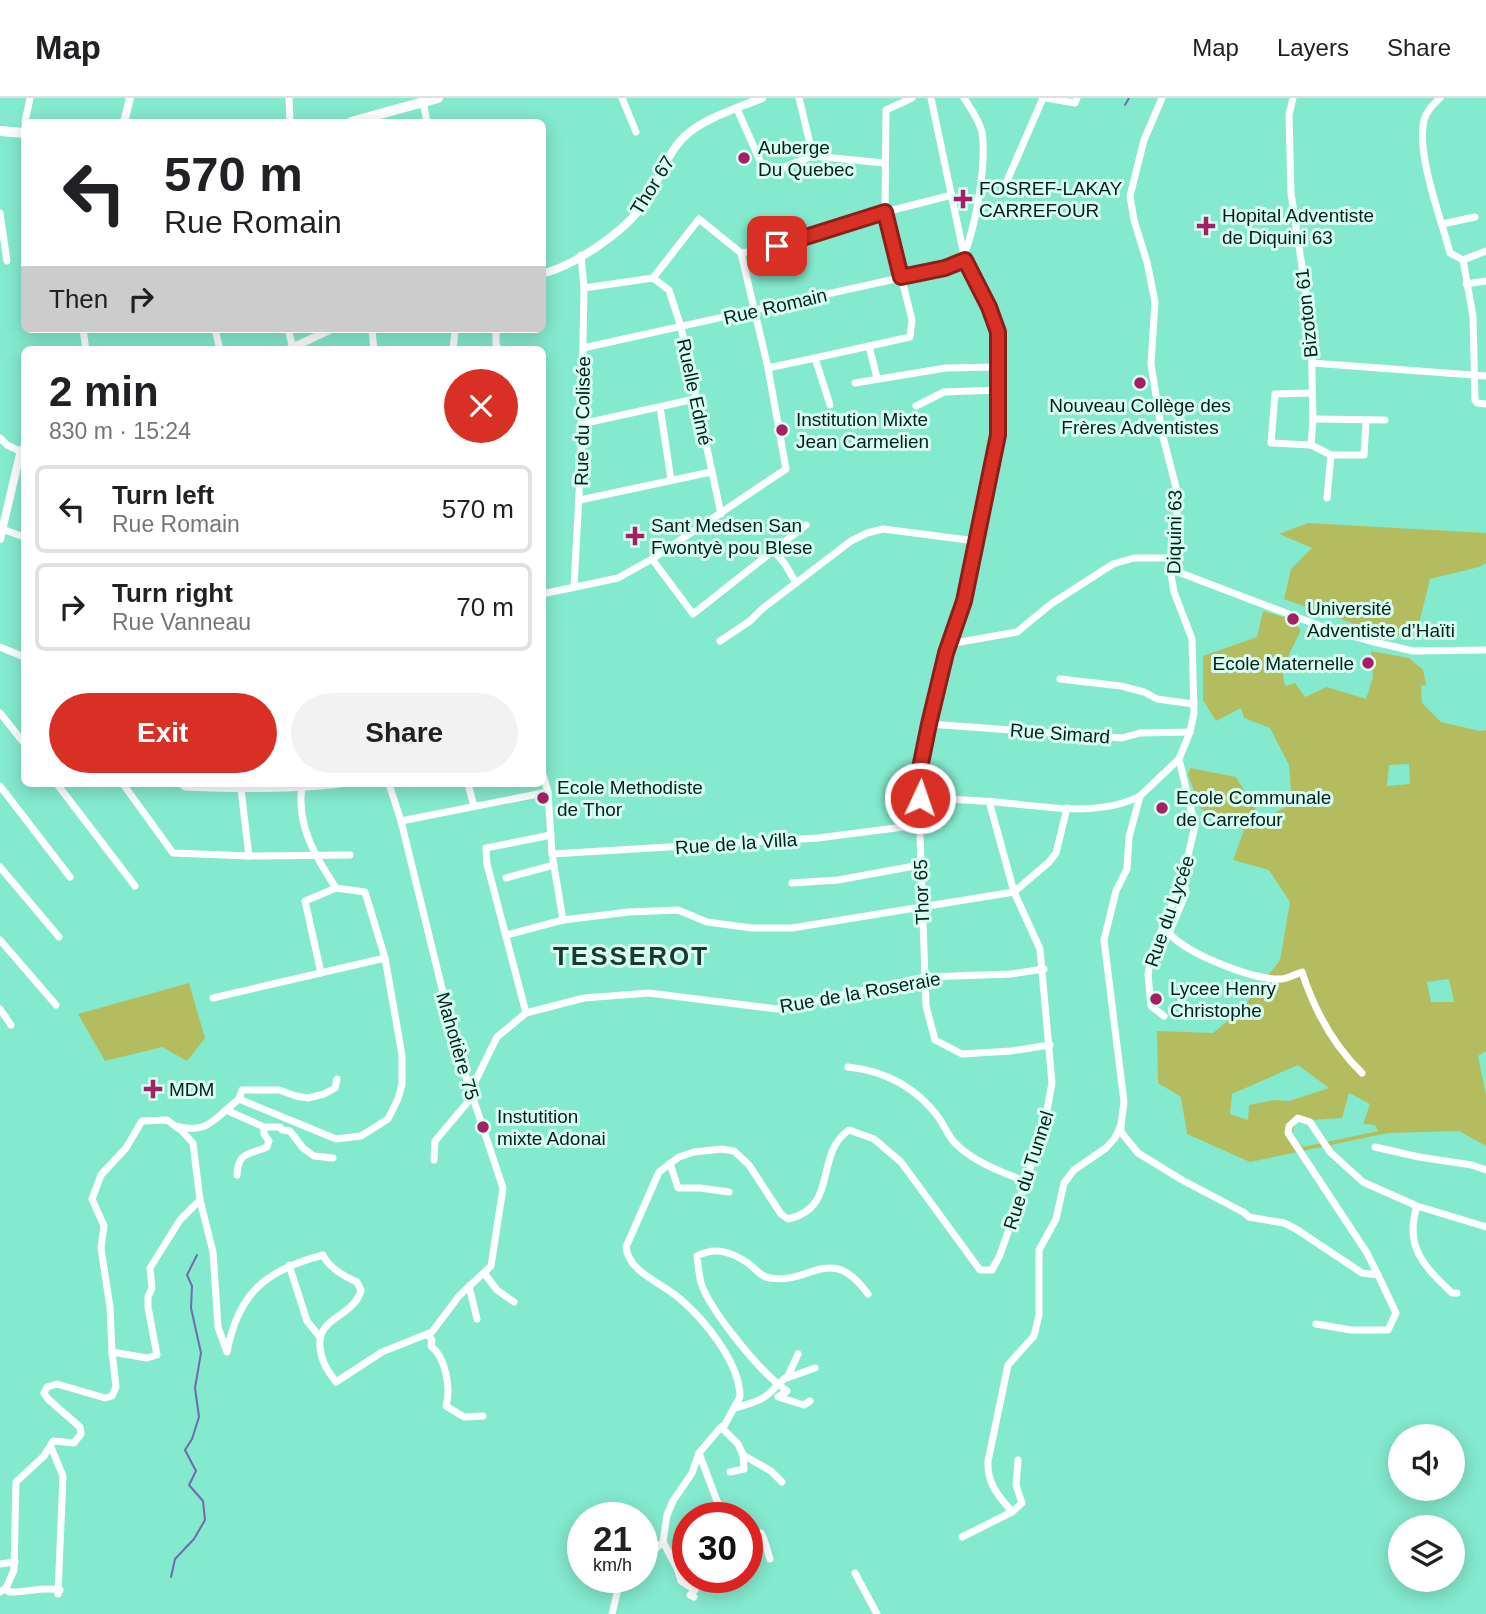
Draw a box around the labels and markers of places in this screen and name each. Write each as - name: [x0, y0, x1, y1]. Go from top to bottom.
- place label: Auberge Du Quebec: [758, 137, 854, 180]
- marker: Auberge Du Quebec: [736, 150, 752, 166]
- place label: FOSREF-LAKAY CARREFOUR: [979, 178, 1123, 221]
- marker: FOSREF-LAKAY CARREFOUR: [953, 189, 973, 209]
- place label: Hopital Adventiste de Diquini 63: [1222, 205, 1374, 248]
- pin: [747, 216, 807, 276]
- marker: Hopital Adventiste de Diquini 63: [1196, 216, 1216, 236]
- marker: Nouveau Collège des Frères Adventistes: [1132, 375, 1148, 391]
- place label: Nouveau Collège des Frères Adventistes: [1049, 395, 1231, 438]
- place label: Institution Mixte Jean Carmelien: [796, 409, 929, 452]
- marker: Institution Mixte Jean Carmelien: [774, 422, 790, 438]
- place label: Sant Medsen San Fwontyè pou Blese: [651, 515, 813, 558]
- marker: Sant Medsen San Fwontyè pou Blese: [625, 526, 645, 546]
- place label: Université Adventiste d’Haïti: [1307, 598, 1455, 641]
- marker: Université Adventiste d’Haïti: [1285, 611, 1301, 627]
- place label: Ecole Maternelle: [1212, 653, 1354, 674]
- marker: Ecole Maternelle: [1360, 655, 1376, 671]
- place label: Ecole Methodiste de Thor: [557, 777, 703, 820]
- place label: Ecole Communale de Carrefour: [1176, 787, 1331, 830]
- marker: Ecole Methodiste de Thor: [535, 790, 551, 806]
- marker: Ecole Communale de Carrefour: [1154, 800, 1170, 816]
- place label: Lycee Henry Christophe: [1170, 978, 1276, 1021]
- marker: Lycee Henry Christophe: [1148, 991, 1164, 1007]
- marker: MDM: [143, 1079, 163, 1099]
- place label: MDM: [169, 1079, 214, 1100]
- place label: Instutition mixte Adonai: [497, 1106, 606, 1149]
- marker: Instutition mixte Adonai: [475, 1119, 491, 1135]

